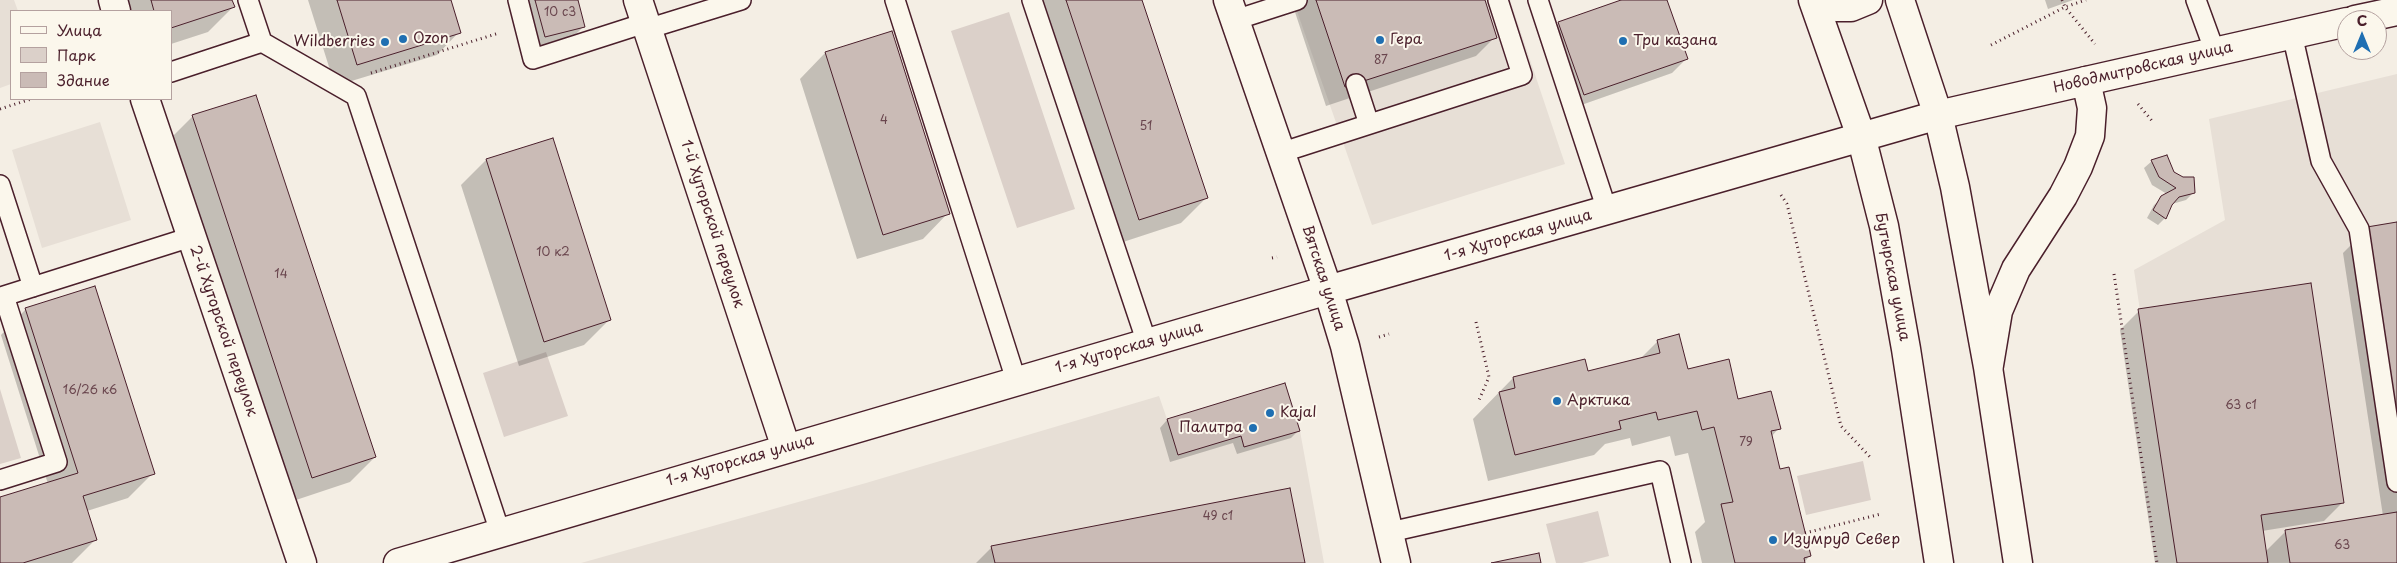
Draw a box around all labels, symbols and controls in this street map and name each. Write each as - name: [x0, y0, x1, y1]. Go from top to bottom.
- house number: 10 с3: [544, 6, 576, 20]
- legend: [10, 10, 172, 100]
- north arrow: [2337, 10, 2387, 60]
- text: С: [2357, 10, 2367, 31]
- text: Улица: [57, 18, 102, 41]
- place label: Ozon: [413, 30, 449, 48]
- place label: Гера: [1390, 31, 1422, 49]
- place label: Три казана: [1633, 32, 1717, 50]
- place label: Wildberries: [294, 33, 375, 51]
- marker: Ozon: [397, 33, 409, 45]
- marker: Гера: [1374, 34, 1386, 46]
- marker: Три казана: [1617, 35, 1629, 47]
- marker: Wildberries: [379, 36, 391, 48]
- street label: Новодмитровская улица: [2052, 39, 2234, 97]
- text: Парк: [57, 43, 96, 66]
- house number: 87: [1374, 54, 1388, 68]
- text: Здание: [57, 68, 110, 91]
- house number: 4: [880, 114, 888, 128]
- house number: 51: [1140, 120, 1152, 134]
- street label: 1-й Хуторской переулок: [676, 138, 748, 310]
- street label: 1-я Хуторская улица: [1442, 206, 1594, 266]
- street label: Бутырская улица: [1871, 211, 1913, 343]
- street label: Вятская улица: [1297, 223, 1349, 333]
- street label: 2-й Хуторской переулок: [185, 243, 261, 419]
- house number: 10 к2: [536, 246, 570, 260]
- house number: 14: [274, 268, 288, 282]
- street label: 1-я Хуторская улица: [1053, 318, 1205, 378]
- house number: 16/26 к6: [63, 384, 117, 398]
- place label: Арктика: [1567, 392, 1630, 410]
- marker: Арктика: [1551, 395, 1563, 407]
- house number: 63 с1: [2225, 399, 2257, 413]
- place label: Kajal: [1280, 404, 1316, 422]
- marker: Kajal: [1264, 407, 1276, 419]
- place label: Палитра: [1179, 419, 1243, 437]
- marker: Палитра: [1247, 422, 1259, 434]
- street label: 1-я Хуторская улица: [664, 431, 816, 491]
- house number: 79: [1739, 436, 1753, 450]
- house number: 49 с1: [1203, 510, 1233, 524]
- place label: Изумруд Север: [1783, 531, 1900, 549]
- marker: Изумруд Север: [1767, 534, 1779, 546]
- house number: 63: [2334, 539, 2350, 553]

